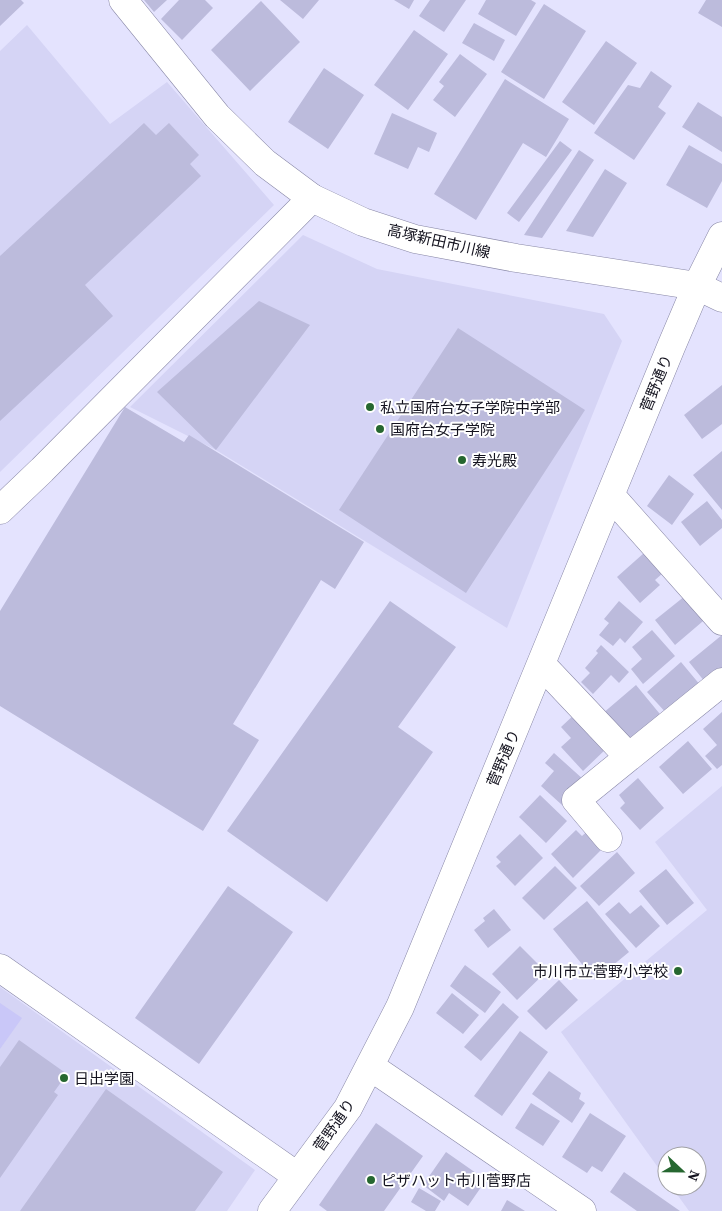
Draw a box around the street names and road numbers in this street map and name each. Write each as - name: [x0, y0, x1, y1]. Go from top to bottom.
- street label: 高塚新田市川線: [385, 219, 493, 263]
- street label: 菅野通り: [635, 351, 677, 415]
- street label: 菅野通り: [482, 726, 524, 790]
- street label: 菅野通り: [308, 1094, 360, 1156]

